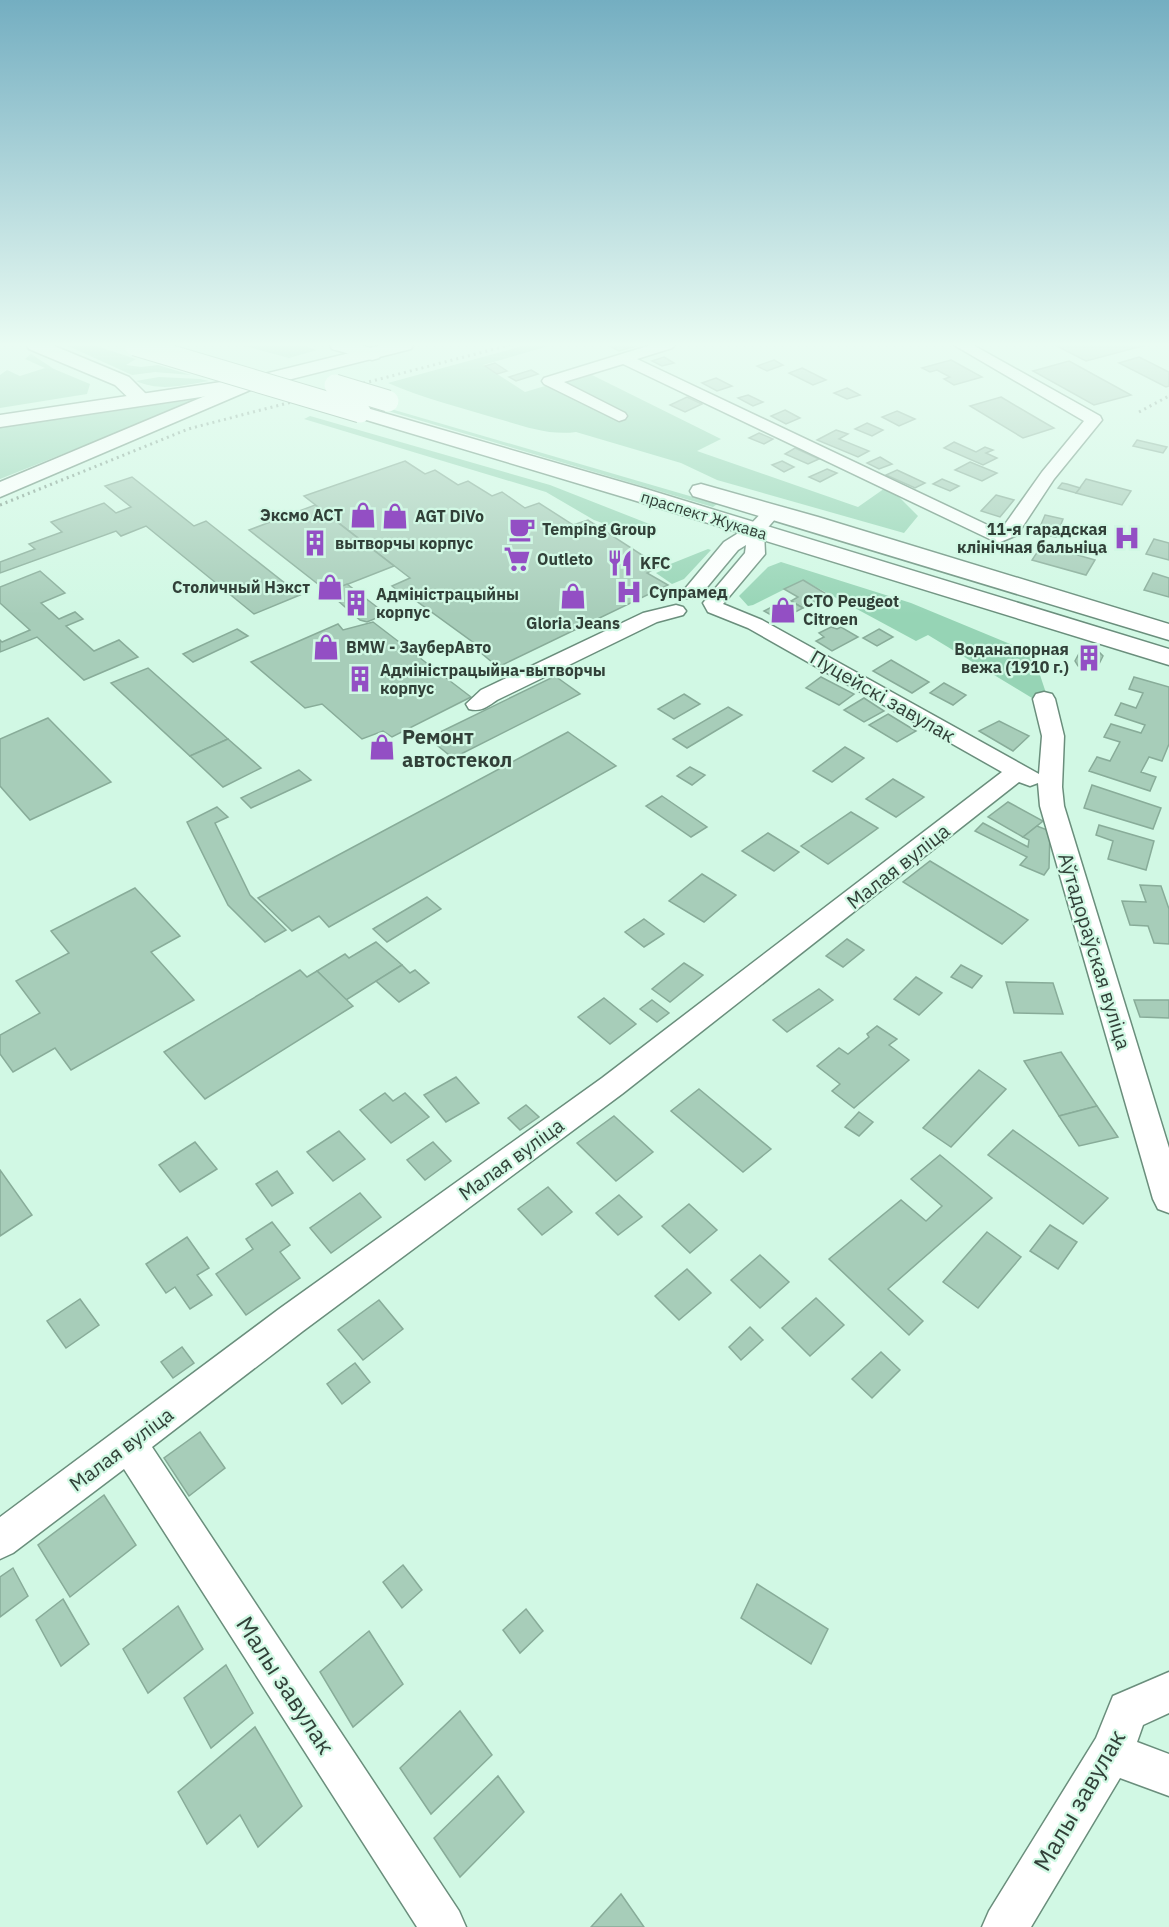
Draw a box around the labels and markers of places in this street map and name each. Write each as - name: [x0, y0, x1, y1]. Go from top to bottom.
- shop icon: Эксмо АСТ: [348, 500, 378, 530]
- shop icon: AGT DiVo: [380, 501, 410, 531]
- place label: Эксмо АСТ: [260, 505, 343, 525]
- place label: AGT DiVo: [415, 506, 484, 526]
- cafe icon: Temping Group: [507, 514, 537, 544]
- place label: Temping Group: [542, 519, 656, 539]
- place label: 11-я гарадская клінічная бальніца: [957, 519, 1107, 557]
- hospital icon: 11-я гарадская клінічная бальніца: [1112, 523, 1142, 553]
- building icon: вытворчы корпус: [300, 528, 330, 558]
- place label: вытворчы корпус: [335, 533, 473, 553]
- supermarket icon: Outleto: [502, 544, 532, 574]
- restaurant icon: KFC: [605, 548, 635, 578]
- place label: Outleto: [537, 549, 593, 569]
- place label: KFC: [640, 553, 670, 573]
- shop icon: Столичный Нэкст: [315, 572, 345, 602]
- place label: Столичный Нэкст: [172, 577, 310, 597]
- hospital icon: Супрамед: [614, 577, 644, 607]
- shop icon: Gloria Jeans: [558, 581, 588, 611]
- place label: Супрамед: [649, 582, 728, 602]
- place label: Адміністрацыйны корпус: [376, 584, 519, 622]
- building icon: Адміністрацыйны корпус: [341, 588, 371, 618]
- place label: СТО Peugeot Citroen: [803, 591, 899, 629]
- shop icon: СТО Peugeot Citroen: [768, 595, 798, 625]
- place label: Gloria Jeans: [526, 613, 620, 633]
- shop icon: BMW - ЗауберАвто: [311, 632, 341, 662]
- place label: BMW - ЗауберАвто: [346, 637, 491, 657]
- place label: Воданапорная вежа (1910 г.): [954, 639, 1069, 677]
- building icon: Воданапорная вежа (1910 г.): [1074, 643, 1104, 673]
- place label: Адміністрацыйна-вытворчы корпус: [380, 660, 606, 698]
- building icon: Адміністрацыйна-вытворчы корпус: [345, 664, 375, 694]
- place label: Ремонт автостекол: [402, 723, 512, 773]
- shop icon: Ремонт автостекол: [367, 732, 397, 762]

